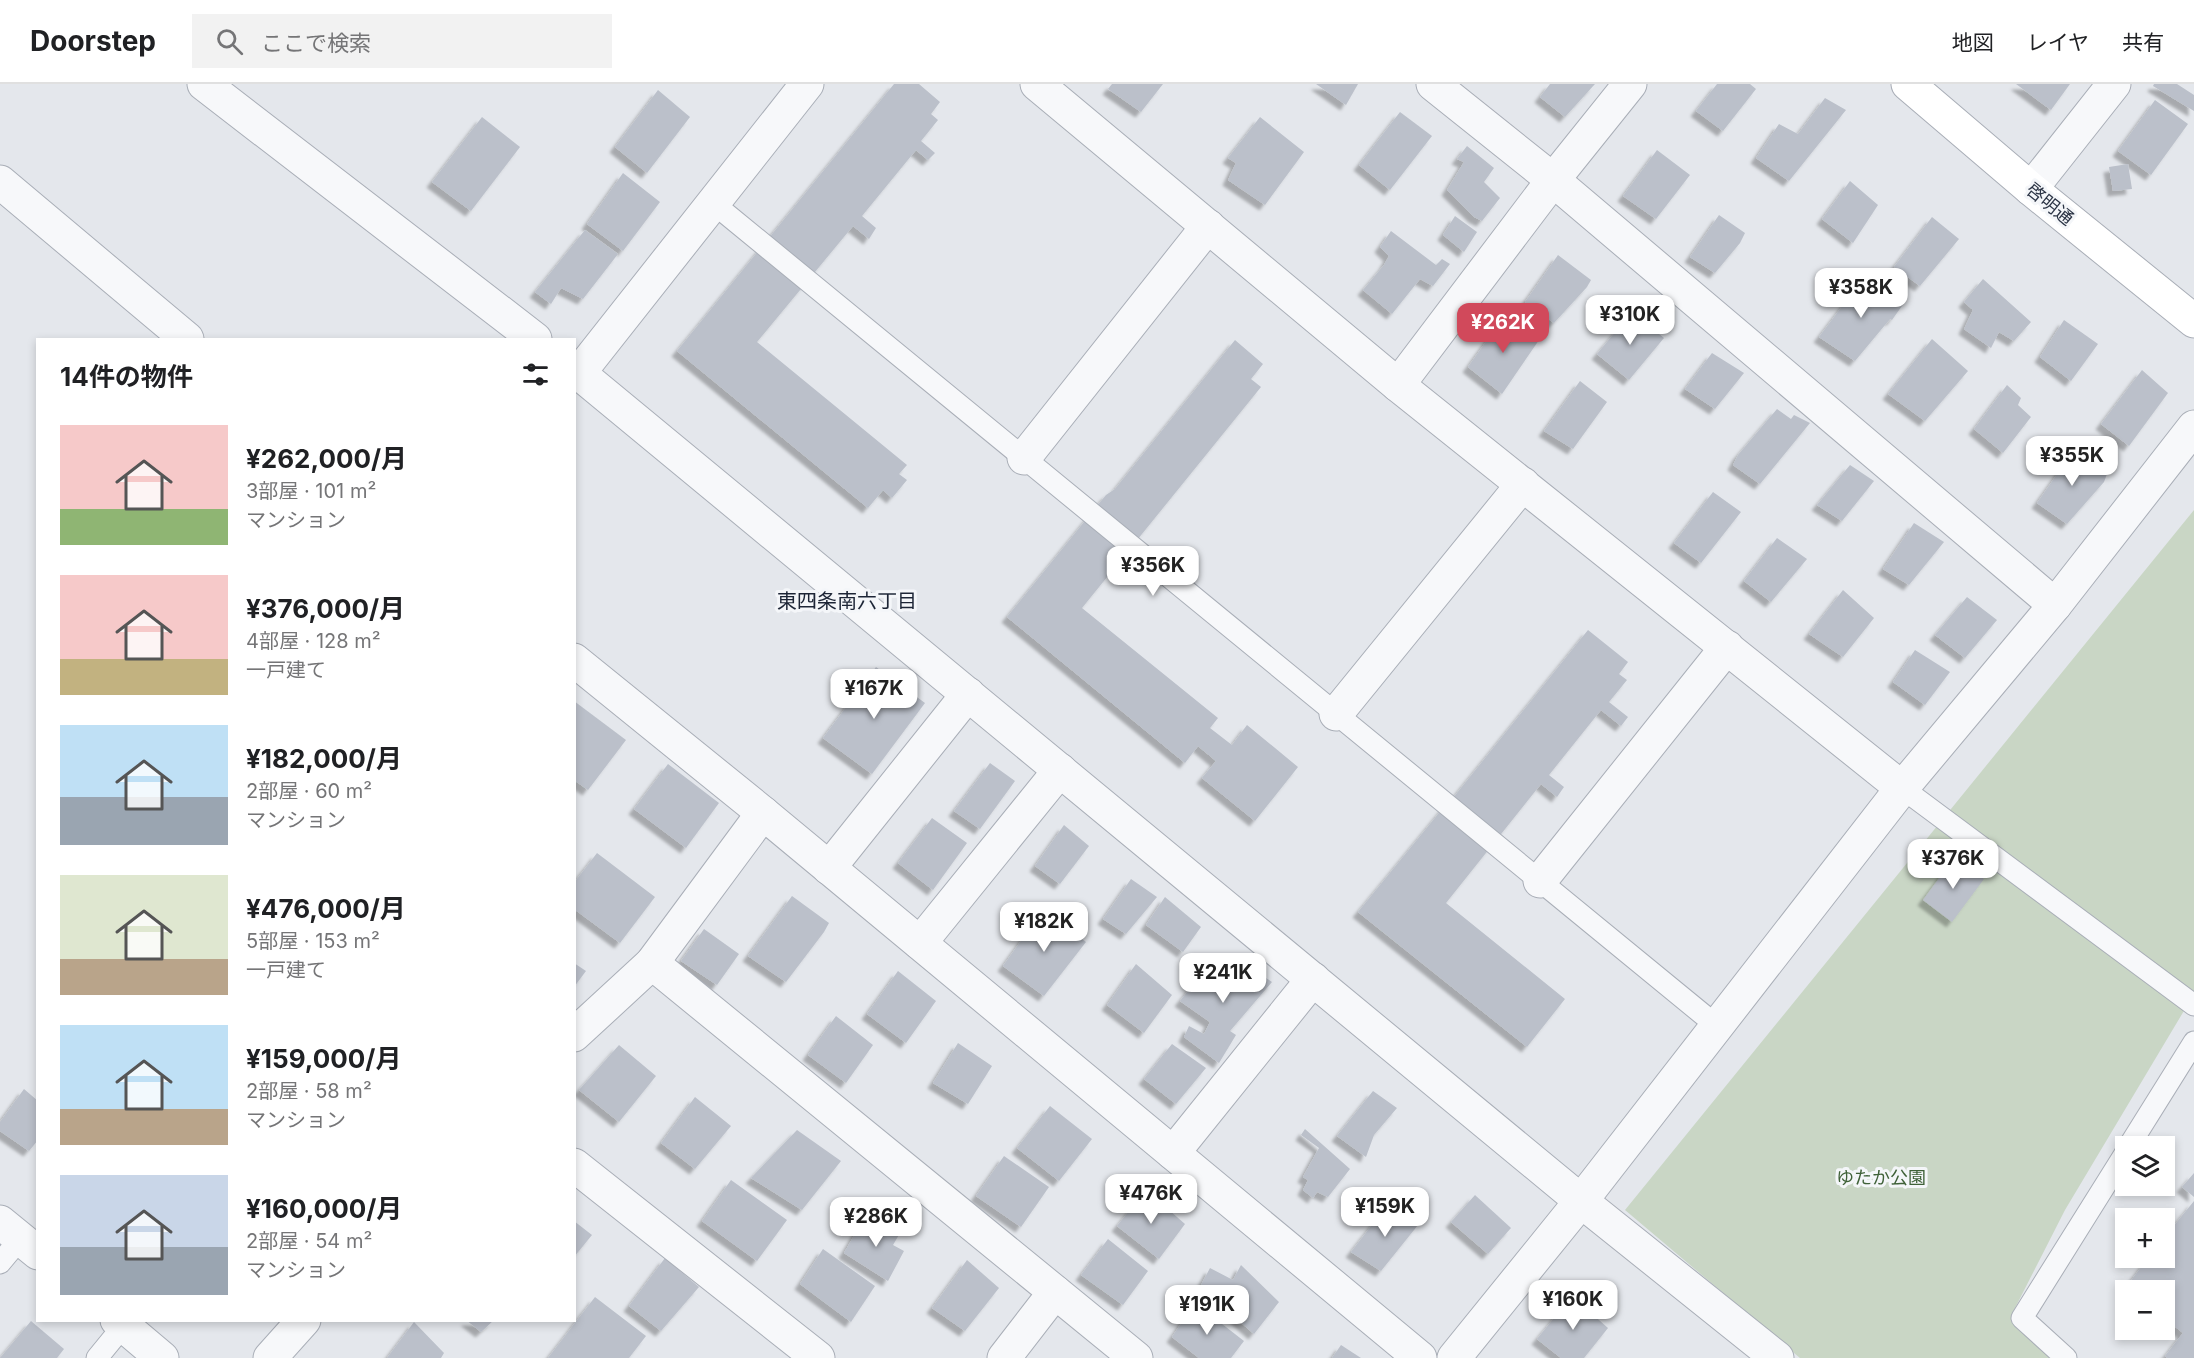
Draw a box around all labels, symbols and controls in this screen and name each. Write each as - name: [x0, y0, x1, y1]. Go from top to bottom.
- search box: [192, 14, 612, 68]
- text: Doorstep: [30, 24, 156, 58]
- icon: search: [213, 25, 246, 58]
- text: ここで検索: [261, 30, 371, 56]
- text: 地図: [1952, 30, 1994, 55]
- text: レイヤ: [2027, 30, 2089, 55]
- text: 共有: [2122, 30, 2164, 55]
- street label: 啓明通: [2022, 179, 2078, 229]
- pin: ¥358K: [1819, 268, 1903, 319]
- text: ¥358K: [1829, 275, 1893, 299]
- pin: ¥310K: [1588, 295, 1672, 346]
- text: ¥310K: [1600, 302, 1660, 326]
- pin: ¥262K: [1461, 303, 1545, 354]
- text: ¥262K: [1471, 310, 1535, 334]
- icon: filters: [519, 358, 552, 391]
- text: 14件の物件: [60, 361, 193, 392]
- pin: ¥355K: [2030, 436, 2114, 487]
- text: ¥262,000/月: [246, 443, 407, 474]
- text: ¥355K: [2040, 443, 2104, 467]
- icon: home: [108, 449, 180, 521]
- text: 3部屋 · 101 m²: [246, 479, 376, 503]
- text: マンション: [246, 508, 346, 532]
- pin: ¥356K: [1111, 546, 1195, 597]
- text: ¥356K: [1121, 553, 1185, 577]
- district label: 東四条南六丁目: [777, 589, 917, 613]
- text: ¥376,000/月: [246, 593, 405, 624]
- icon: home: [108, 599, 180, 671]
- text: 4部屋 · 128 m²: [246, 629, 381, 653]
- text: 一戸建て: [246, 658, 326, 682]
- pin: ¥167K: [832, 669, 916, 720]
- text: ¥167K: [844, 676, 904, 700]
- text: ¥182,000/月: [246, 743, 402, 774]
- icon: home: [108, 749, 180, 821]
- text: 2部屋 · 60 m²: [246, 779, 372, 803]
- text: マンション: [246, 808, 346, 832]
- pin: ¥376K: [1911, 839, 1995, 890]
- text: ¥376K: [1921, 846, 1985, 870]
- text: ¥476,000/月: [246, 893, 406, 924]
- icon: home: [108, 899, 180, 971]
- pin: ¥182K: [1002, 902, 1086, 953]
- text: ¥182K: [1014, 909, 1074, 933]
- text: 5部屋 · 153 m²: [246, 929, 380, 953]
- pin: ¥241K: [1181, 953, 1265, 1004]
- text: 一戸建て: [246, 958, 326, 982]
- text: ¥241K: [1193, 960, 1253, 984]
- text: ¥159,000/月: [246, 1043, 401, 1074]
- icon: home: [108, 1049, 180, 1121]
- text: 2部屋 · 58 m²: [246, 1079, 372, 1103]
- text: マンション: [246, 1108, 346, 1132]
- map controls: [2115, 1136, 2175, 1340]
- button: layers: [2115, 1136, 2175, 1196]
- park label: ゆたか公園: [1836, 1167, 1926, 1188]
- pin: ¥476K: [1109, 1174, 1193, 1225]
- text: ¥476K: [1119, 1181, 1183, 1205]
- pin: ¥159K: [1343, 1187, 1427, 1238]
- text: ¥160,000/月: [246, 1193, 402, 1224]
- text: ¥159K: [1355, 1194, 1415, 1218]
- pin: ¥286K: [834, 1197, 918, 1248]
- icon: home: [108, 1199, 180, 1271]
- text: ¥286K: [844, 1204, 908, 1228]
- button: +: [2115, 1208, 2175, 1268]
- text: 2部屋 · 54 m²: [246, 1229, 372, 1253]
- text: マンション: [246, 1258, 346, 1282]
- pin: ¥160K: [1531, 1280, 1615, 1331]
- button: −: [2115, 1280, 2175, 1340]
- pin: ¥191K: [1165, 1285, 1249, 1336]
- text: ¥160K: [1543, 1287, 1603, 1311]
- text: ¥191K: [1179, 1292, 1235, 1316]

